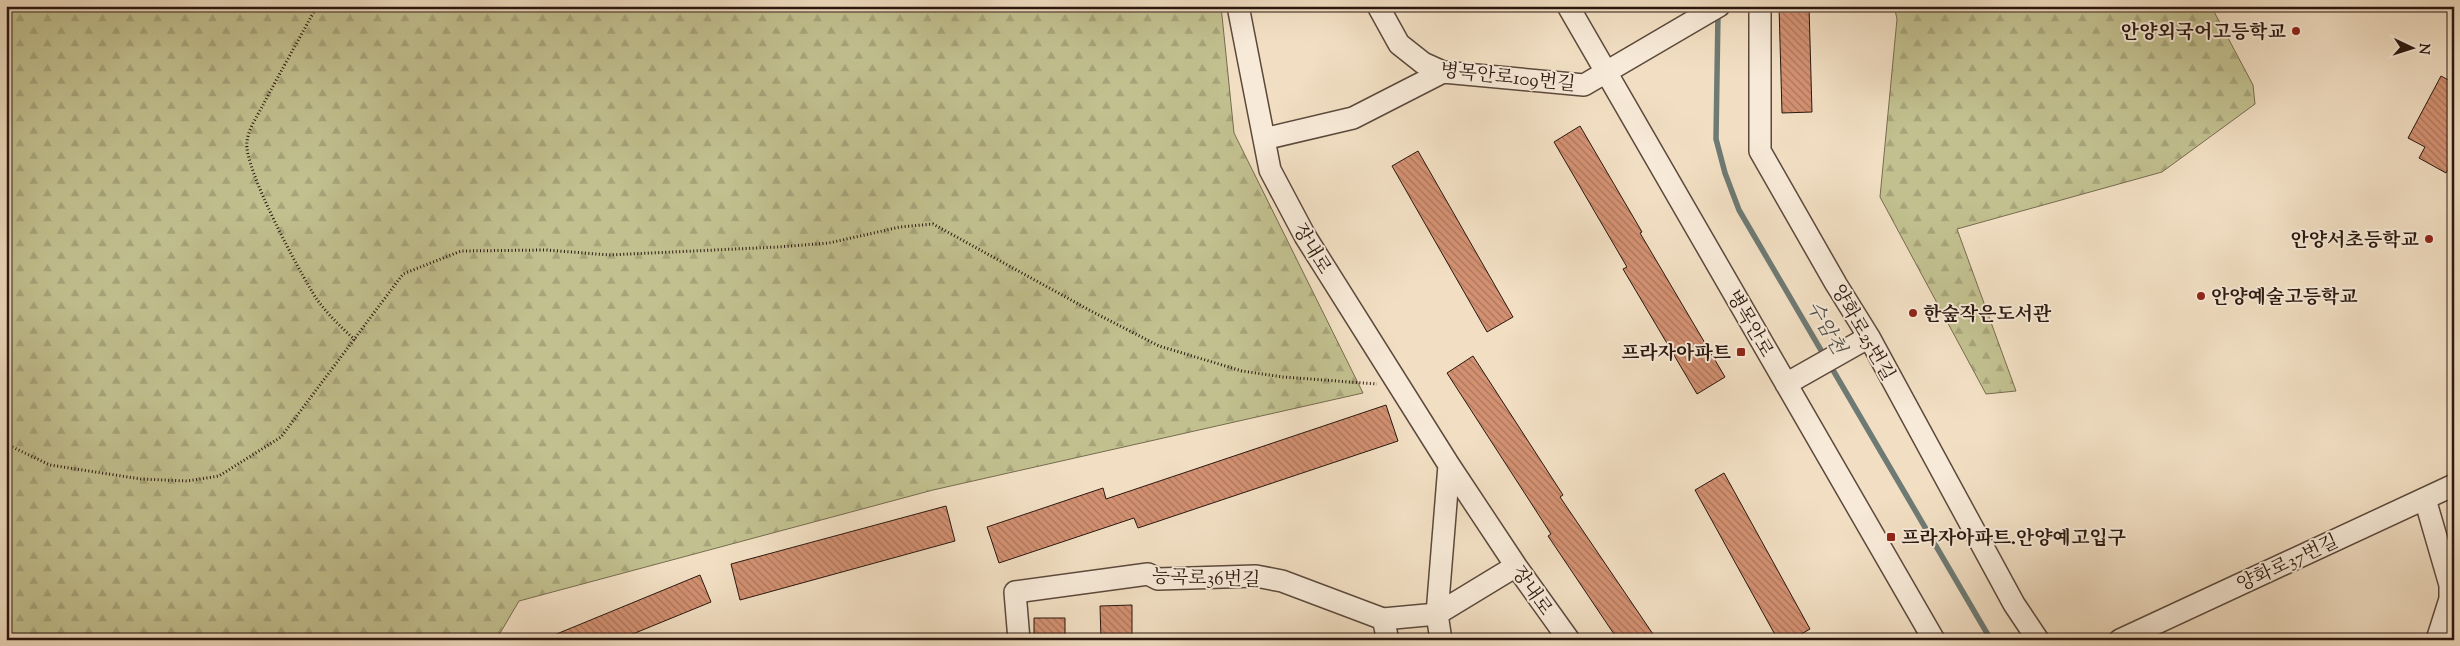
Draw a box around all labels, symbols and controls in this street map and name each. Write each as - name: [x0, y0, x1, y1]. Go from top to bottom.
- place label: 안양외국어고등학교: [2121, 20, 2286, 47]
- north arrow: [2388, 22, 2438, 72]
- marker: 안양외국어고등학교: [2290, 25, 2302, 37]
- text: N: [2413, 42, 2433, 55]
- street label: 병목안로109번길: [1439, 58, 1577, 99]
- street label: 장내로: [1285, 219, 1337, 280]
- place label: 안양서초등학교: [2291, 228, 2419, 255]
- marker: 안양서초등학교: [2423, 233, 2435, 245]
- street label: 양화로25번길: [1823, 280, 1900, 386]
- place label: 안양예술고등학교: [2211, 285, 2358, 312]
- street label: 병목안로: [1719, 286, 1779, 363]
- marker: 안양예술고등학교: [2195, 290, 2207, 302]
- water label: 수암천: [1798, 296, 1853, 362]
- place label: 한숲작은도서관: [1923, 302, 2052, 329]
- marker: 한숲작은도서관: [1907, 307, 1919, 319]
- place label: 프라자아파트: [1621, 341, 1732, 368]
- marker: 프라자아파트: [1735, 346, 1747, 358]
- place label: 프라자아파트.안양예고입구: [1901, 526, 2126, 553]
- street label: 양화로37번길: [2233, 529, 2343, 600]
- marker: 프라자아파트.안양예고입구: [1885, 531, 1897, 543]
- street label: 장내로: [1504, 561, 1558, 622]
- street label: 능곡로36번길: [1151, 564, 1261, 595]

